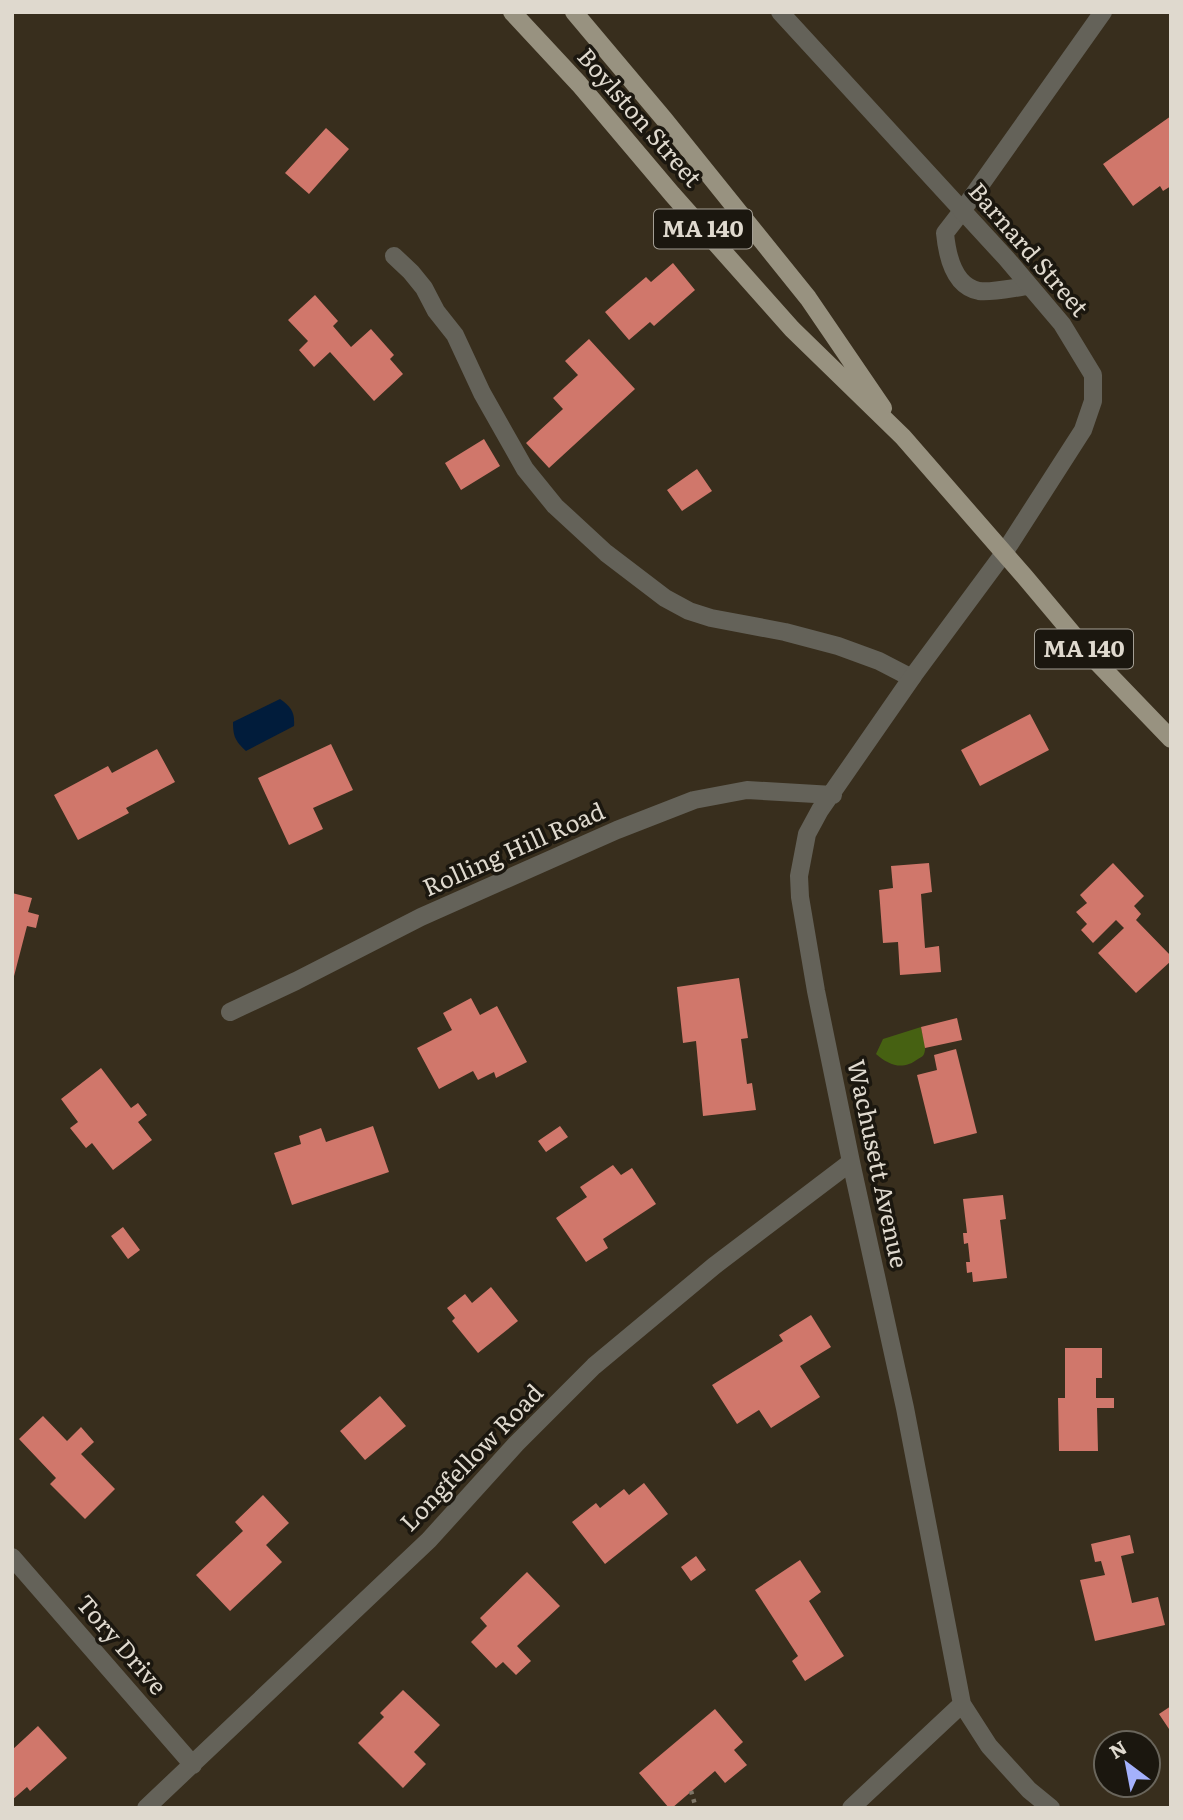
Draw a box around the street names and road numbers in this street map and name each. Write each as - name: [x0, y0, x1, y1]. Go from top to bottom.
- street label: Boylston Street: [571, 39, 711, 194]
- street label: Barnard Street: [962, 174, 1098, 323]
- road number: MA 140: [654, 210, 752, 248]
- road number: MA 140: [1035, 629, 1133, 668]
- street label: Rolling Hill Road: [416, 792, 610, 904]
- street label: Wachusett Avenue: [840, 1056, 919, 1271]
- street label: Longfellow Road: [391, 1375, 550, 1538]
- street label: Tory Drive: [69, 1586, 176, 1701]

